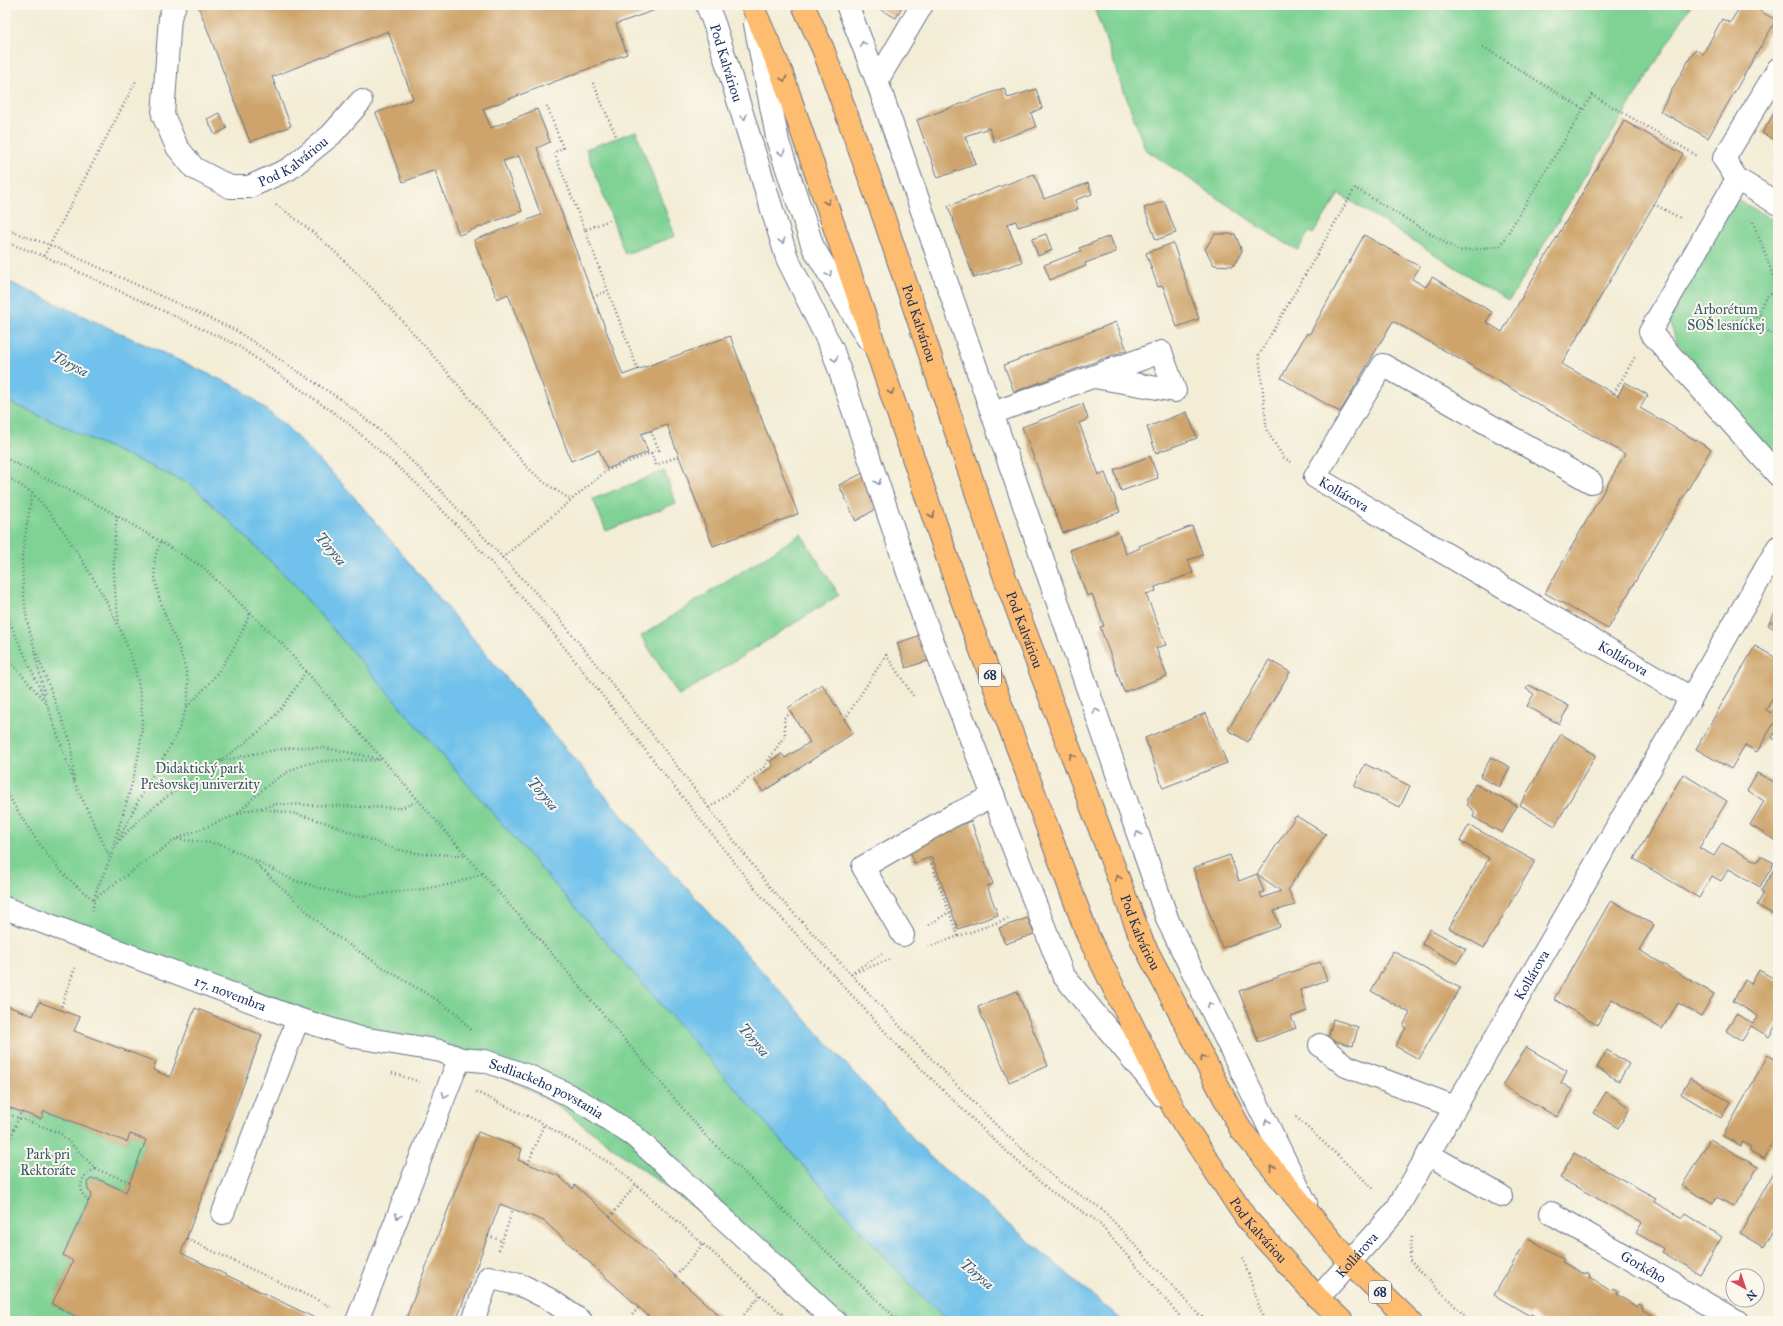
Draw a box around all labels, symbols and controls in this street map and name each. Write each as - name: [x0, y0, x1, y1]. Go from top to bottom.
- street label: Pod Kalváriou: [706, 22, 747, 104]
- one-way arrow: [859, 41, 867, 48]
- one-way arrow: [779, 76, 787, 83]
- one-way arrow: [739, 113, 748, 120]
- street label: Pod Kalváriou: [255, 132, 332, 190]
- one-way arrow: [777, 149, 785, 156]
- one-way arrow: [822, 199, 830, 206]
- one-way arrow: [777, 237, 786, 244]
- one-way arrow: [824, 270, 831, 277]
- street label: Pod Kalváriou: [898, 282, 940, 365]
- park label: Arborétum SOŠ lesníckej: [1687, 301, 1765, 334]
- water label: Torysa: [49, 347, 91, 381]
- one-way arrow: [831, 356, 839, 363]
- one-way arrow: [886, 388, 895, 395]
- street label: Kollárova: [1316, 473, 1372, 515]
- one-way arrow: [873, 479, 881, 486]
- one-way arrow: [928, 511, 936, 518]
- water label: Torysa: [311, 528, 351, 570]
- street label: Pod Kalváriou: [1002, 589, 1047, 671]
- street label: Kollárova: [1595, 637, 1651, 679]
- road number: 68: [979, 664, 1001, 686]
- one-way arrow: [1092, 708, 1100, 715]
- one-way arrow: [1069, 753, 1077, 760]
- park label: Didaktický park Prešovskej univerzity: [140, 760, 260, 793]
- water label: Torysa: [523, 773, 563, 815]
- one-way arrow: [1134, 830, 1143, 837]
- one-way arrow: [1114, 874, 1123, 881]
- street label: Pod Kalváriou: [1117, 892, 1164, 973]
- street label: Kollárova: [1510, 947, 1553, 1003]
- street label: 17. novembra: [192, 972, 269, 1015]
- one-way arrow: [1207, 1002, 1215, 1009]
- water label: Torysa: [734, 1019, 774, 1061]
- street label: Sedliackeho povstania: [487, 1055, 607, 1122]
- one-way arrow: [1200, 1055, 1208, 1063]
- one-way arrow: [442, 1091, 450, 1098]
- one-way arrow: [1264, 1118, 1272, 1126]
- park label: Park pri Rektoráte: [20, 1146, 76, 1179]
- one-way arrow: [1270, 1166, 1277, 1173]
- street label: Pod Kalváriou: [1226, 1194, 1291, 1267]
- one-way arrow: [395, 1211, 403, 1219]
- street label: Kollárova: [1332, 1228, 1381, 1281]
- street label: Gorkého: [1618, 1247, 1669, 1287]
- water label: Torysa: [956, 1255, 998, 1293]
- north arrow: [1725, 1268, 1765, 1308]
- road number: 68: [1369, 1281, 1391, 1303]
- text: N: [1743, 1287, 1759, 1304]

